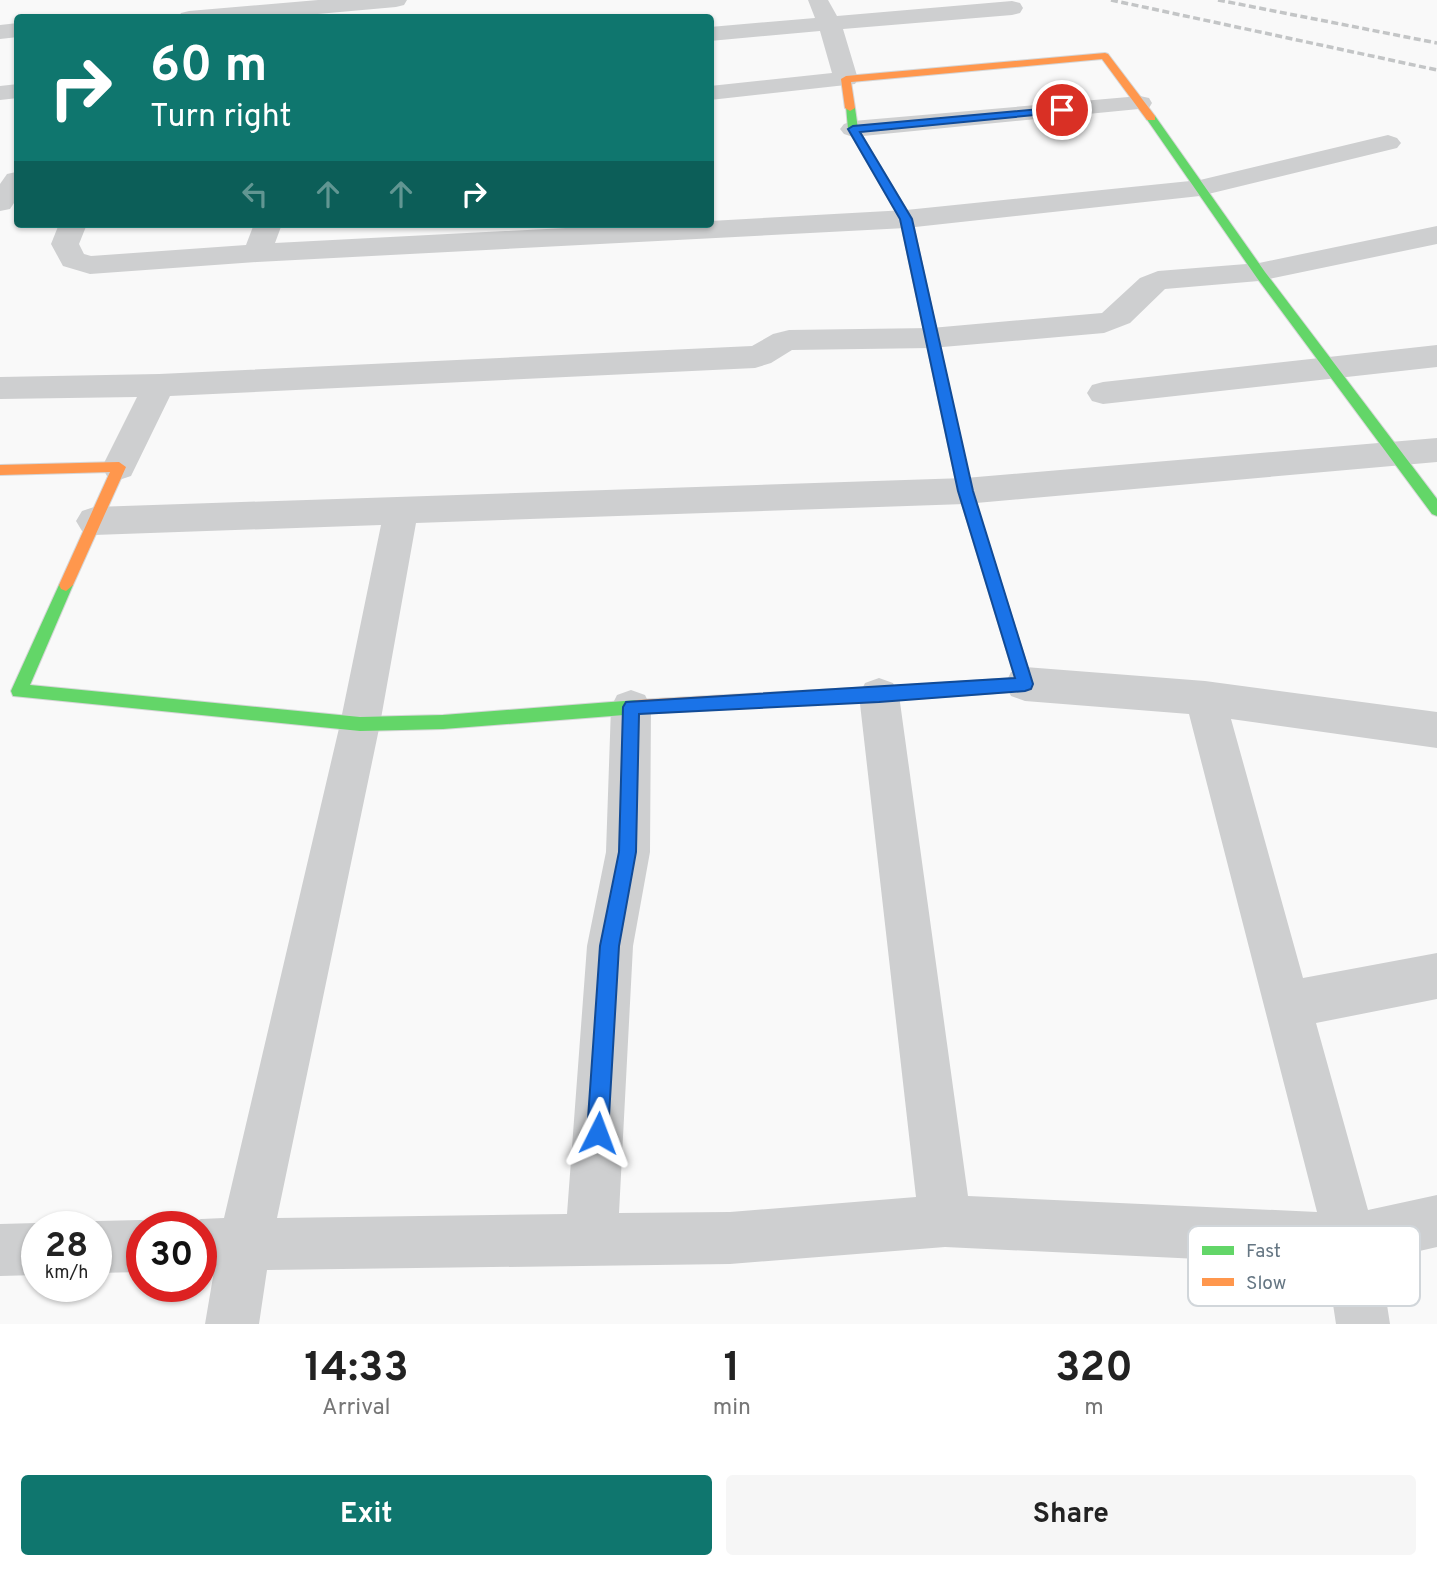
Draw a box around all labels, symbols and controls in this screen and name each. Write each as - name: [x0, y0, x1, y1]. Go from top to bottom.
- text: 60 m: [150, 37, 268, 99]
- icon: right: [35, 42, 126, 133]
- pin: [1032, 80, 1092, 140]
- icon: arrive: [1043, 91, 1081, 129]
- text: Turn right: [150, 98, 292, 138]
- icon: left: [236, 175, 274, 213]
- icon: ahead: [309, 175, 347, 213]
- icon: ahead: [382, 175, 420, 213]
- icon: right: [455, 175, 493, 213]
- position arrow: [561, 1096, 635, 1170]
- speed limit sign: 30: [126, 1211, 217, 1302]
- text: 28: [45, 1225, 88, 1269]
- legend: [1188, 1226, 1420, 1306]
- text: Fast: [1246, 1240, 1281, 1264]
- text: km/h: [45, 1262, 88, 1285]
- text: Slow: [1246, 1272, 1286, 1296]
- text: 14:33: [304, 1343, 409, 1396]
- text: 1: [723, 1343, 740, 1396]
- text: 320: [1055, 1343, 1133, 1396]
- text: Arrival: [322, 1394, 391, 1423]
- text: min: [713, 1394, 751, 1423]
- text: m: [1084, 1394, 1104, 1423]
- button: Exit: [21, 1475, 712, 1555]
- button: Share: [726, 1475, 1416, 1555]

